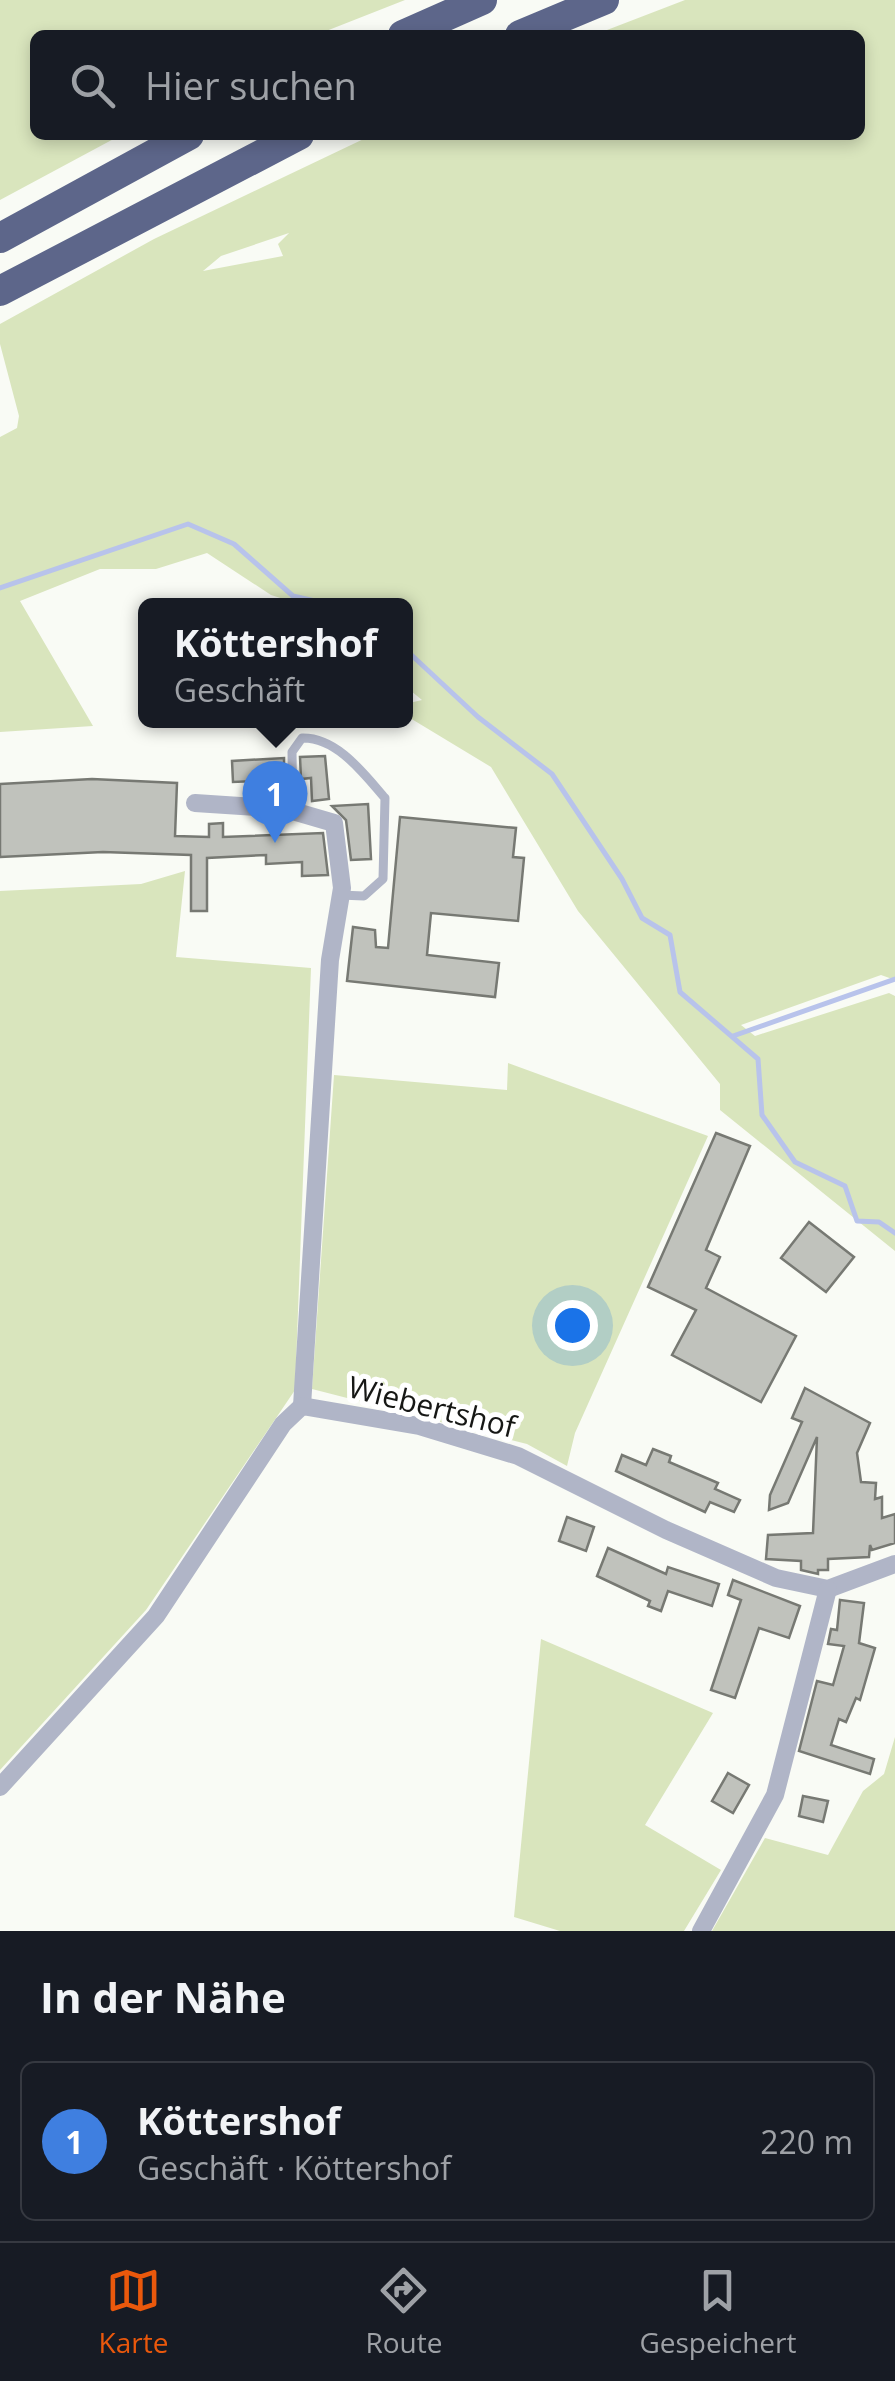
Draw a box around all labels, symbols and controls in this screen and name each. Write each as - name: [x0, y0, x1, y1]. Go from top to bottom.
- search box: [30, 30, 865, 140]
- icon: search: [65, 58, 120, 113]
- text: Hier suchen: [145, 59, 357, 111]
- popup: [138, 598, 413, 728]
- text: Köttershof: [174, 616, 377, 668]
- text: Geschäft: [174, 668, 305, 711]
- pin: 1: [242, 760, 308, 843]
- your location: [547, 1300, 598, 1351]
- street label: Wiebertshof: [344, 1365, 522, 1447]
- text: In der Nähe: [40, 1968, 286, 2025]
- text: Köttershof: [137, 2094, 341, 2146]
- text: 1: [65, 2120, 84, 2163]
- text: 220 m: [760, 2120, 853, 2163]
- text: Geschäft · Köttershof: [137, 2146, 451, 2189]
- tab: Karte: [99, 2263, 168, 2361]
- tab: Route: [365, 2263, 442, 2361]
- tab: Gespeichert: [639, 2263, 796, 2361]

